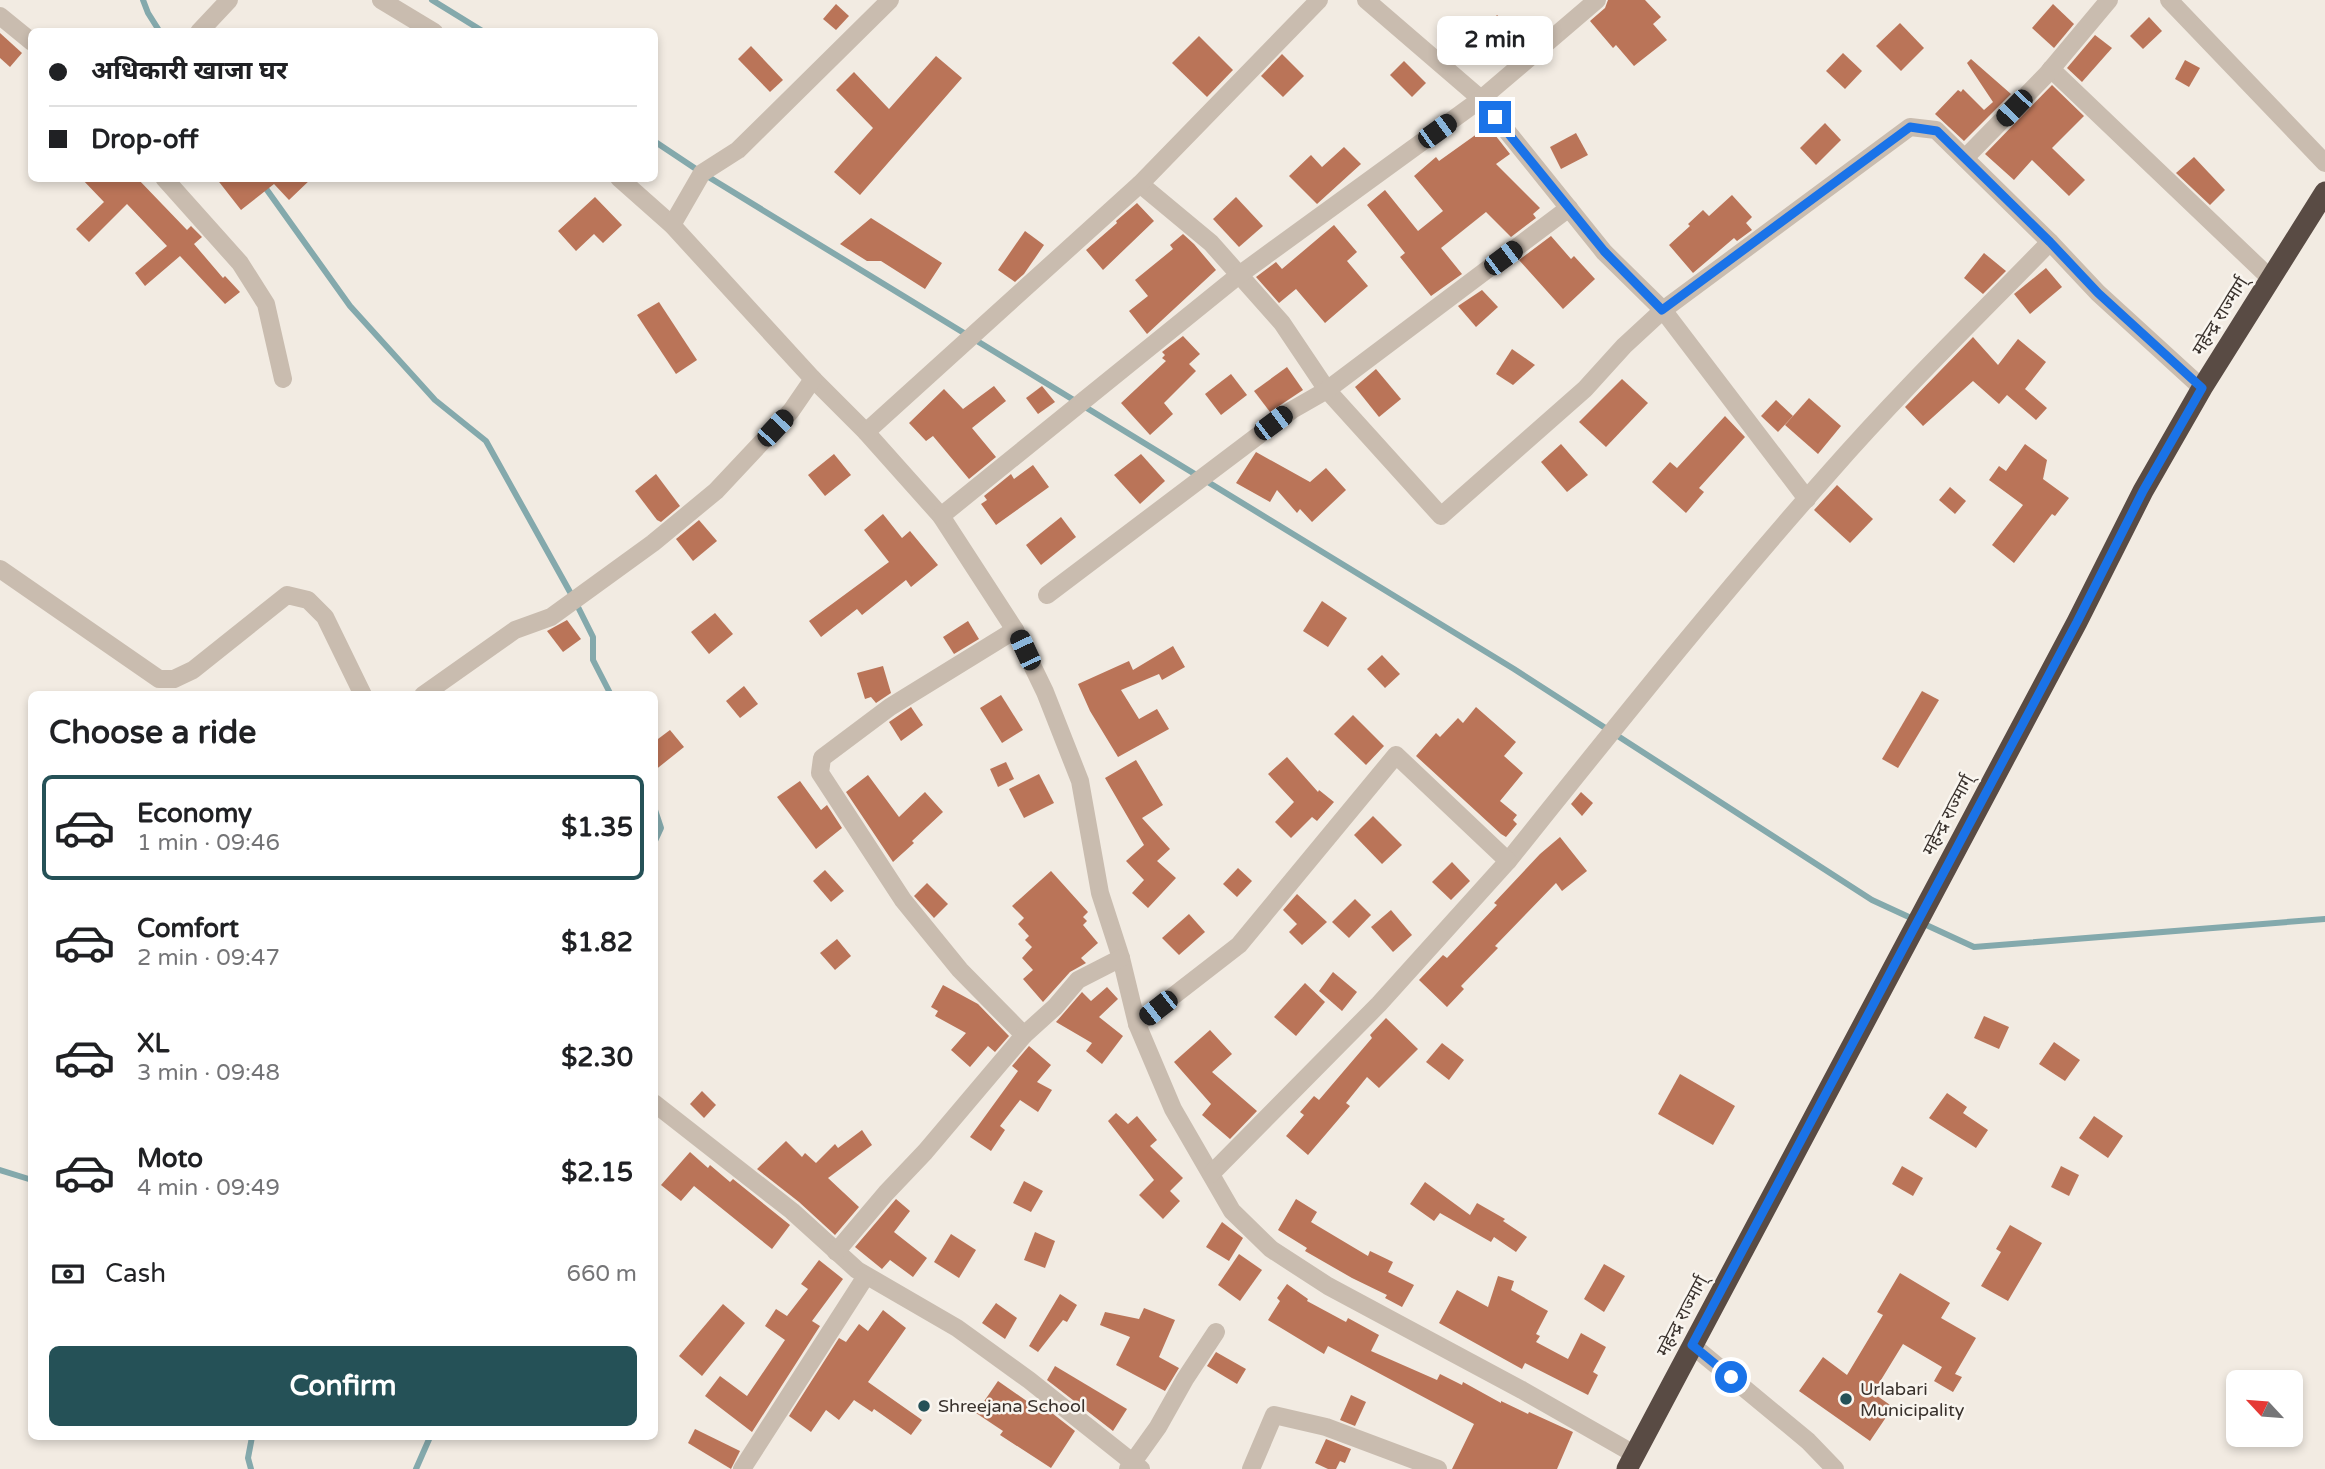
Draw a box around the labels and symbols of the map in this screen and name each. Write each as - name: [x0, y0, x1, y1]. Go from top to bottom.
- callout: 2 min: [1437, 16, 1553, 64]
- car: [1992, 86, 2037, 130]
- route end: [1479, 101, 1511, 133]
- car: [1414, 110, 1461, 152]
- car: [1480, 237, 1527, 279]
- street label: महेन्द्र राज्मार्ग्: [2187, 270, 2254, 359]
- car: [1250, 402, 1297, 444]
- car: [753, 405, 798, 451]
- car: [1007, 627, 1044, 673]
- street label: महेन्द्र राज्मार्ग्: [1918, 768, 1980, 859]
- car: [1135, 987, 1182, 1029]
- street label: महेन्द्र राज्मार्ग्: [1652, 1269, 1714, 1360]
- route start: [1715, 1361, 1747, 1393]
- north arrow: [2226, 1370, 2303, 1447]
- place label: Urlabari Municipality: [1860, 1378, 1965, 1421]
- marker: Urlabari Municipality: [1838, 1391, 1854, 1407]
- place label: Shreejana School: [938, 1395, 1085, 1417]
- marker: Shreejana School: [916, 1398, 932, 1414]

